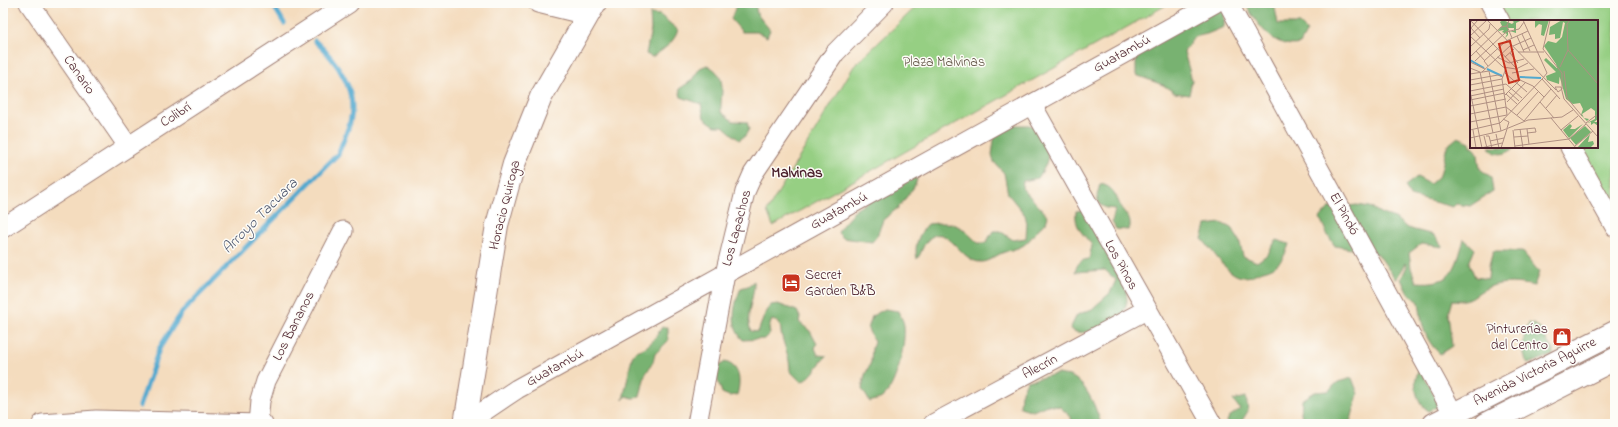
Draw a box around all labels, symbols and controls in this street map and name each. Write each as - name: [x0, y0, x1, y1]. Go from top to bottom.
- inset map: [1470, 20, 1598, 148]
- street label: Guatambú: [1089, 30, 1155, 78]
- street label: Canario: [58, 51, 100, 99]
- park label: Plaza Malvinas: [903, 52, 985, 73]
- street label: Colibrí: [156, 97, 196, 133]
- street label: Horacio Quiroga: [484, 158, 527, 252]
- district label: Malvinas: [771, 162, 823, 184]
- water label: Arroyo Tacuara: [217, 172, 304, 260]
- street label: Los Lapachos: [717, 187, 757, 269]
- street label: Guatambú: [806, 187, 872, 235]
- street label: El Pindó: [1324, 189, 1364, 239]
- street label: Los Pinos: [1099, 236, 1143, 294]
- place label: Secret Garden B&B: [805, 265, 875, 302]
- hotel icon: Secret Garden B&B: [780, 272, 802, 294]
- street label: Los Bananos: [267, 287, 321, 365]
- place label: Pinturerías del Centro: [1486, 319, 1548, 356]
- shop icon: Pinturerías del Centro: [1551, 326, 1573, 348]
- street label: Avenida Victoria Aguirre: [1470, 332, 1601, 413]
- street label: Guatambú: [522, 344, 588, 392]
- street label: Alecrín: [1019, 349, 1061, 385]

